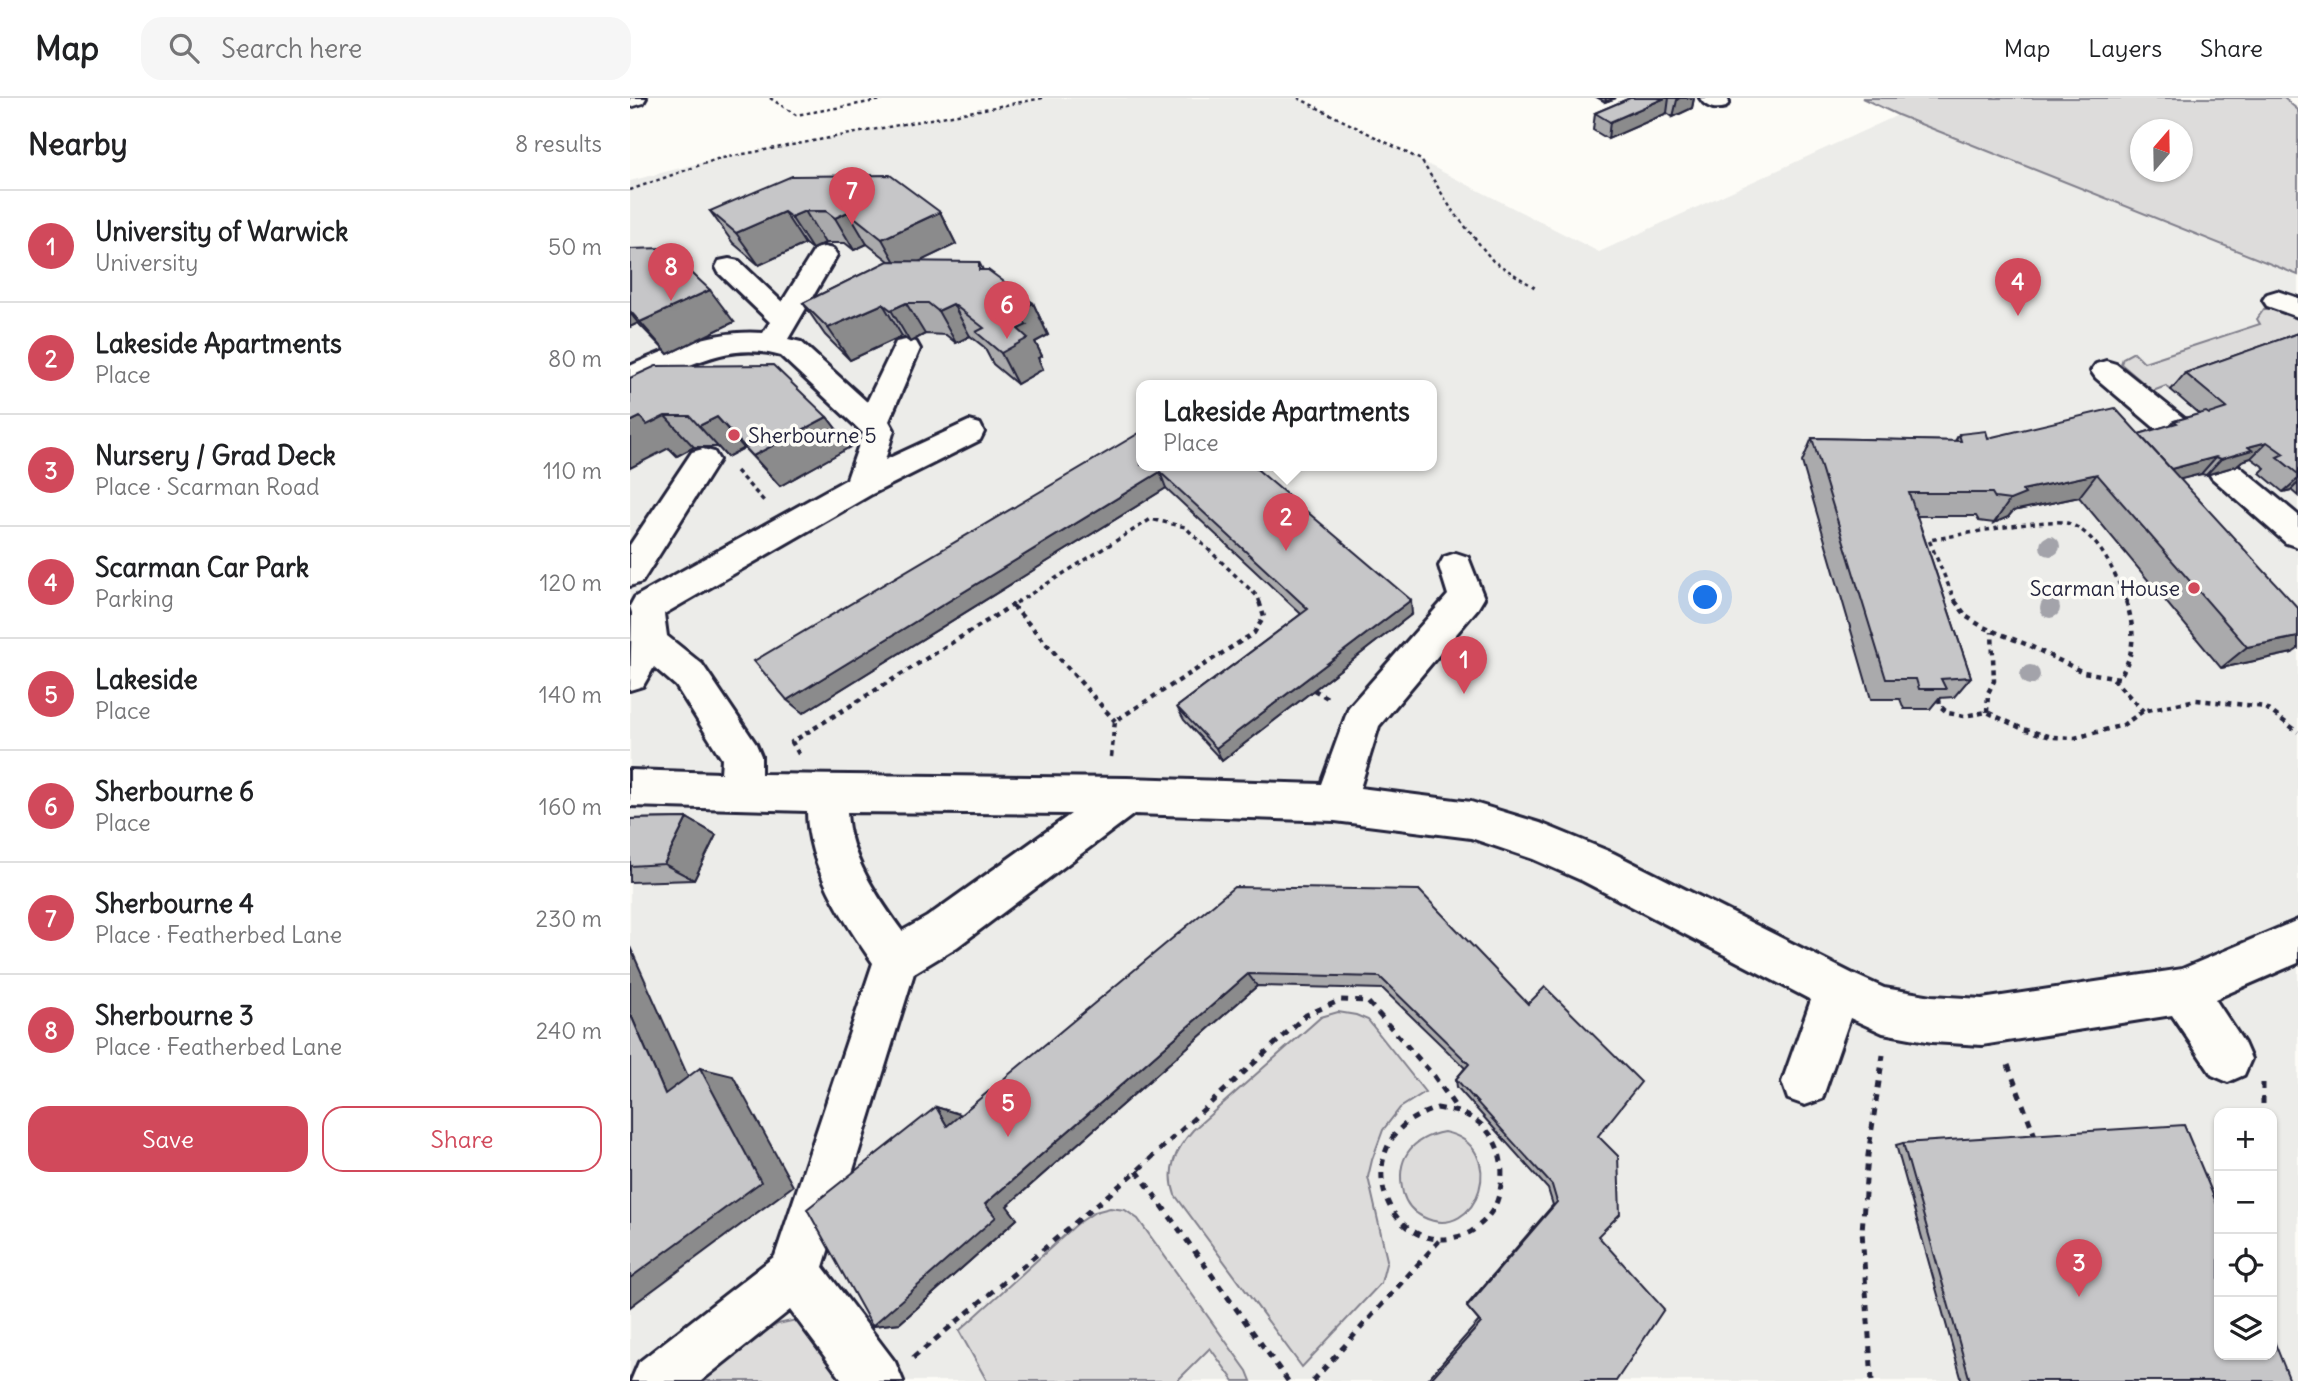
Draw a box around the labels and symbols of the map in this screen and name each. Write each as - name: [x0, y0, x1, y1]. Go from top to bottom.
- north arrow: [2130, 119, 2193, 182]
- pin: 7: [829, 167, 875, 225]
- pin: 8: [648, 243, 694, 301]
- pin: 4: [1995, 258, 2041, 316]
- pin: 6: [984, 281, 1030, 339]
- place label: Sherbourne 5: [748, 422, 876, 449]
- marker: Sherbourne 5: [726, 427, 742, 443]
- pin: 2: [1263, 493, 1309, 551]
- place label: Scarman House: [2030, 575, 2180, 602]
- your location: [1688, 580, 1722, 614]
- marker: Scarman House: [2186, 580, 2202, 596]
- pin: 1: [1441, 636, 1487, 694]
- pin: 5: [985, 1079, 1031, 1137]
- pin: 3: [2056, 1239, 2102, 1297]

